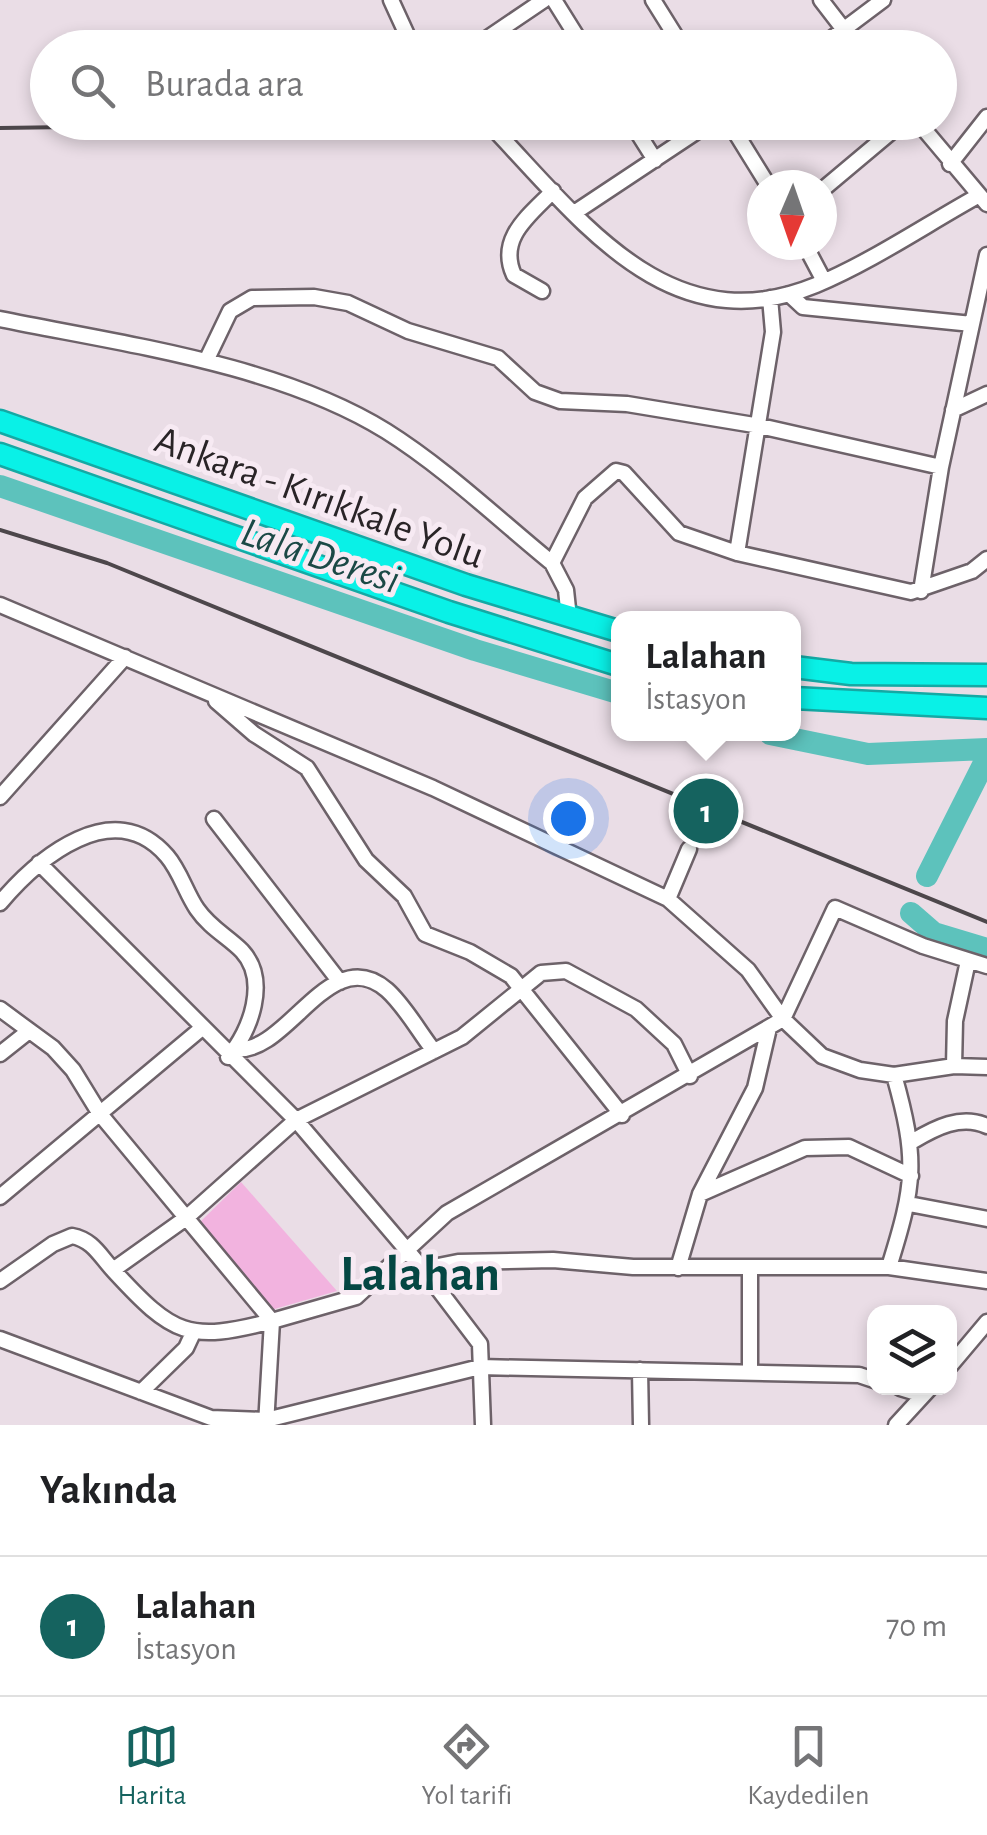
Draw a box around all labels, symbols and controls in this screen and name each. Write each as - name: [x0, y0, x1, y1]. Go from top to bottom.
- search box: [30, 30, 957, 140]
- icon: search: [65, 58, 120, 113]
- text: Burada ara: [145, 66, 304, 104]
- north arrow: [747, 170, 837, 260]
- street label: Ankara - Kırıkkale Yolu: [149, 420, 489, 576]
- water label: Lala Deresi: [236, 511, 405, 601]
- popup: [611, 611, 801, 741]
- text: Lalahan: [645, 638, 767, 676]
- text: İstasyon: [645, 683, 747, 715]
- pin: 1: [674, 774, 738, 848]
- your location: [543, 793, 594, 844]
- district label: Lalahan: [340, 1250, 500, 1300]
- map controls: [867, 1305, 957, 1395]
- button: layers: [867, 1305, 957, 1395]
- text: Yakında: [40, 1469, 177, 1511]
- text: Lalahan: [135, 1588, 256, 1626]
- text: 1: [67, 1610, 78, 1642]
- text: 70 m: [886, 1610, 947, 1642]
- text: İstasyon: [135, 1633, 237, 1665]
- tab: Harita: [117, 1719, 186, 1813]
- tab: Yol tarifi: [421, 1719, 512, 1813]
- tab: Kaydedilen: [747, 1719, 869, 1813]

